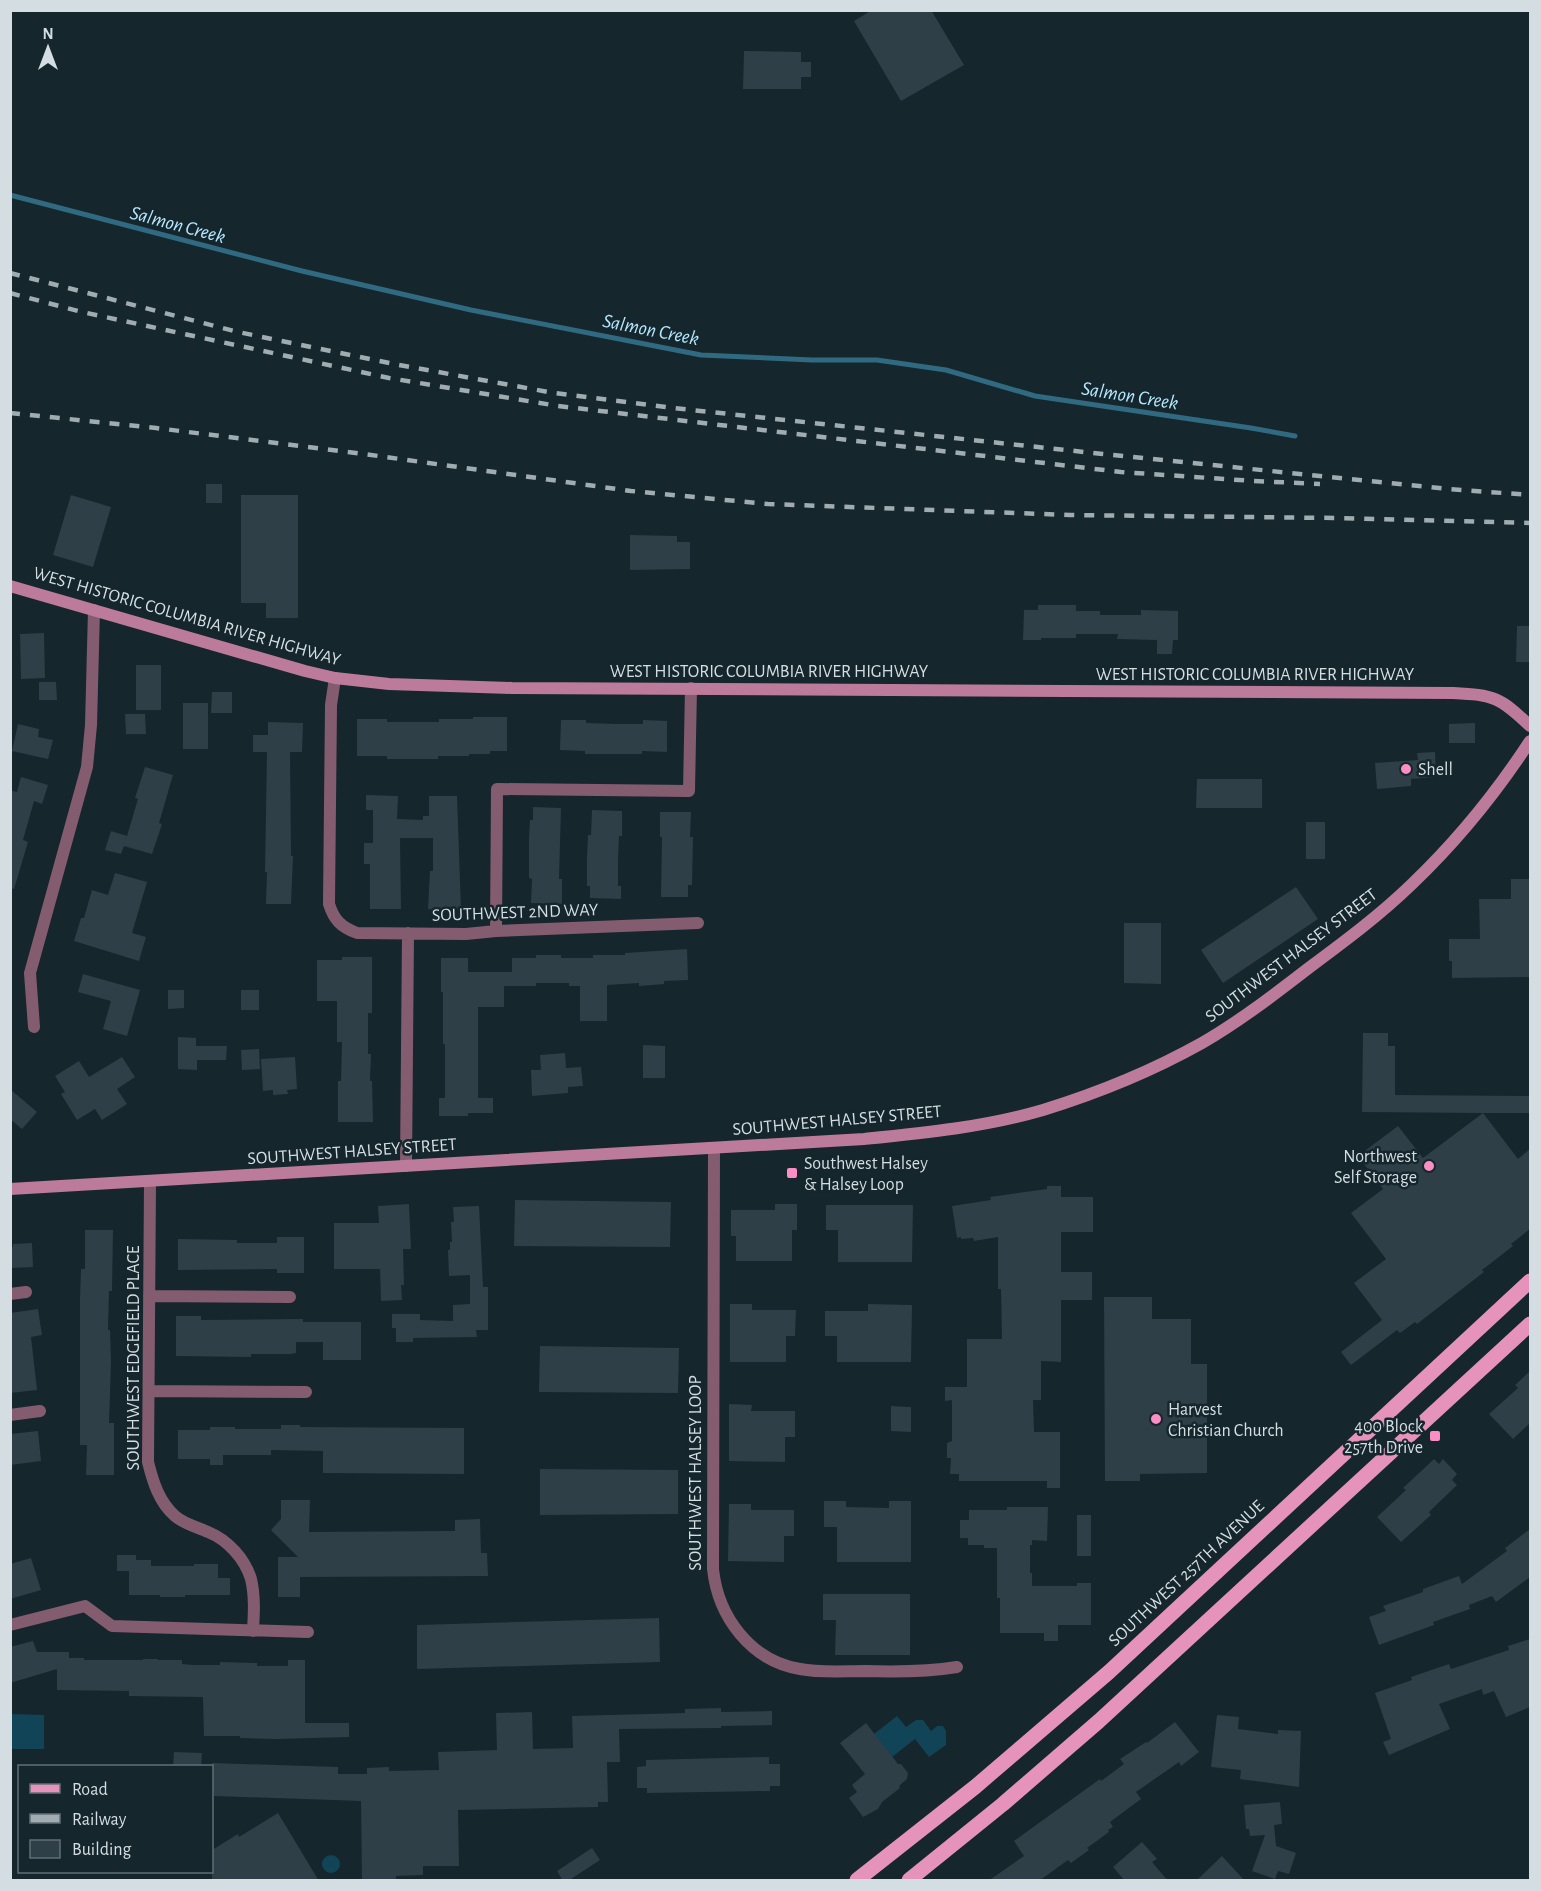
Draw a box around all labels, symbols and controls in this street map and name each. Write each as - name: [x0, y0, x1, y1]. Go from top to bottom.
- north arrow: [18, 18, 78, 78]
- text: N: [42, 26, 54, 42]
- water label: Salmon Creek: [128, 203, 227, 247]
- water label: Salmon Creek: [601, 311, 701, 349]
- water label: Salmon Creek: [1080, 378, 1180, 413]
- street label: WEST HISTORIC COLUMBIA RIVER HIGHWAY: [31, 564, 343, 670]
- street label: WEST HISTORIC COLUMBIA RIVER HIGHWAY: [610, 663, 929, 681]
- street label: WEST HISTORIC COLUMBIA RIVER HIGHWAY: [1096, 666, 1415, 684]
- place label: Shell: [1418, 761, 1453, 779]
- marker: Shell: [1399, 762, 1413, 776]
- street label: SOUTHWEST HALSEY STREET: [1202, 885, 1381, 1026]
- street label: SOUTHWEST 2ND WAY: [431, 901, 599, 925]
- street label: SOUTHWEST HALSEY STREET: [732, 1103, 943, 1139]
- street label: SOUTHWEST HALSEY STREET: [247, 1136, 458, 1168]
- place label: Northwest Self Storage: [1334, 1148, 1417, 1187]
- place label: Southwest Halsey & Halsey Loop: [804, 1155, 928, 1194]
- marker: Northwest Self Storage: [1422, 1159, 1436, 1173]
- marker: Southwest Halsey & Halsey Loop: [785, 1166, 799, 1180]
- street label: SOUTHWEST EDGEFIELD PLACE: [125, 1245, 143, 1470]
- street label: SOUTHWEST HALSEY LOOP: [687, 1375, 705, 1571]
- place label: Harvest Christian Church: [1168, 1401, 1284, 1440]
- marker: Harvest Christian Church: [1149, 1412, 1163, 1426]
- place label: 400 Block 257th Drive: [1344, 1418, 1424, 1457]
- marker: 400 Block 257th Drive: [1428, 1429, 1442, 1443]
- street label: SOUTHWEST 257TH AVENUE: [1106, 1497, 1268, 1650]
- legend: [18, 1765, 213, 1873]
- text: Road: [72, 1781, 108, 1799]
- text: Railway: [72, 1811, 127, 1829]
- text: Building: [72, 1841, 132, 1859]

